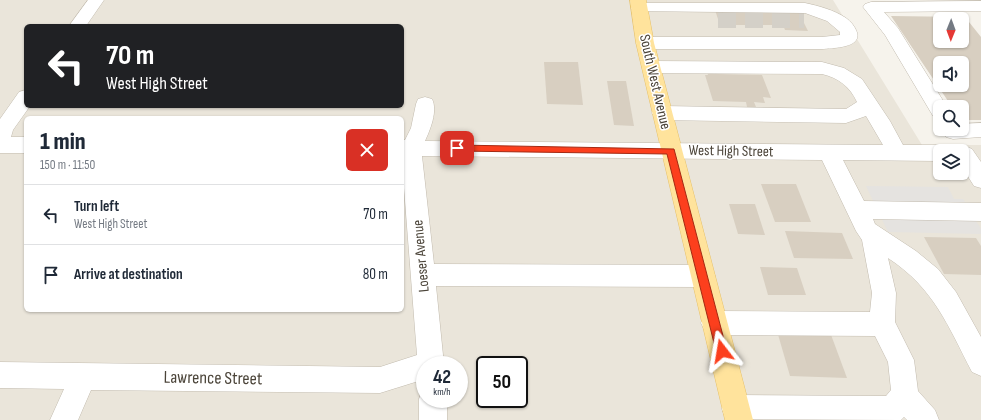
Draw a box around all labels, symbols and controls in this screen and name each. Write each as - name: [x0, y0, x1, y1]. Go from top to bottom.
- north arrow: [933, 12, 969, 48]
- map controls: [933, 12, 969, 180]
- street label: South West Avenue: [635, 33, 675, 131]
- text: 70 m: [106, 39, 154, 72]
- icon: left: [40, 40, 92, 92]
- button: sound: [933, 56, 969, 92]
- text: West High Street: [106, 73, 208, 94]
- button: search: [933, 100, 969, 136]
- text: 1 min: [40, 127, 86, 156]
- button: close: [346, 129, 388, 171]
- pin: [440, 131, 474, 165]
- icon: arrive: [446, 137, 468, 159]
- street label: West High Street: [688, 141, 774, 161]
- button: layers: [933, 144, 969, 180]
- text: 150 m · 11:50: [40, 157, 95, 173]
- text: Turn left: [74, 197, 119, 216]
- icon: left: [40, 204, 62, 226]
- text: 70 m: [363, 205, 388, 224]
- text: West High Street: [74, 216, 147, 232]
- street label: Loeser Avenue: [408, 219, 434, 293]
- icon: arrive: [40, 264, 62, 286]
- text: Arrive at destination: [74, 265, 183, 284]
- text: 80 m: [363, 265, 388, 284]
- position arrow: [701, 330, 743, 372]
- speed limit sign: 50: [476, 356, 528, 408]
- text: 42: [433, 365, 451, 389]
- street label: Lawrence Street: [164, 367, 263, 389]
- text: km/h: [433, 386, 451, 398]

